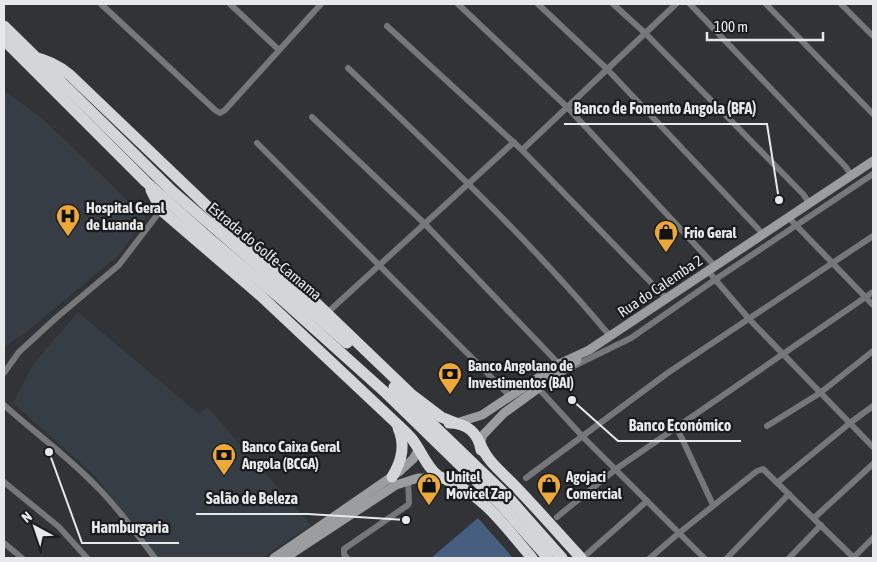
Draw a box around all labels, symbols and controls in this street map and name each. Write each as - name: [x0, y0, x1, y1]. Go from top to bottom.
- scale bar: [707, 10, 823, 42]
- text: 100 m: [714, 18, 748, 35]
- callout: Banco de Fomento Angola (BFA): [564, 93, 767, 124]
- text: Banco de Fomento Angola (BFA): [574, 99, 756, 117]
- place label: Hospital Geral de Luanda: [86, 199, 166, 233]
- street label: Estrada do Golfe-Camama: [205, 199, 325, 303]
- hospital icon: Hospital Geral de Luanda: [55, 203, 81, 237]
- shop icon: Frio Geral: [653, 219, 679, 253]
- place label: Frio Geral: [684, 224, 738, 241]
- street label: Rua do Calemba 2: [614, 251, 706, 321]
- place label: Banco Angolano de Investimentos (BAI): [468, 357, 574, 391]
- bank icon: Banco Angolano de Investimentos (BAI): [437, 361, 463, 395]
- callout: Banco Económico: [618, 410, 741, 441]
- text: Banco Económico: [629, 416, 732, 434]
- place label: Banco Caixa Geral Angola (BCGA): [241, 438, 341, 472]
- bank icon: Banco Caixa Geral Angola (BCGA): [211, 442, 237, 476]
- place label: Unitel Movicel Zap: [446, 468, 512, 502]
- place label: Agojaci Comercial: [565, 468, 623, 502]
- shop icon: Unitel Movicel Zap: [416, 472, 442, 506]
- shop icon: Agojaci Comercial: [536, 472, 562, 506]
- callout: Salão de Beleza: [196, 483, 308, 514]
- text: Salão de Beleza: [206, 489, 298, 507]
- north arrow: [10, 502, 60, 552]
- text: N: [18, 508, 35, 526]
- callout: Hamburgaria: [82, 512, 179, 543]
- text: Hamburgaria: [91, 518, 169, 536]

